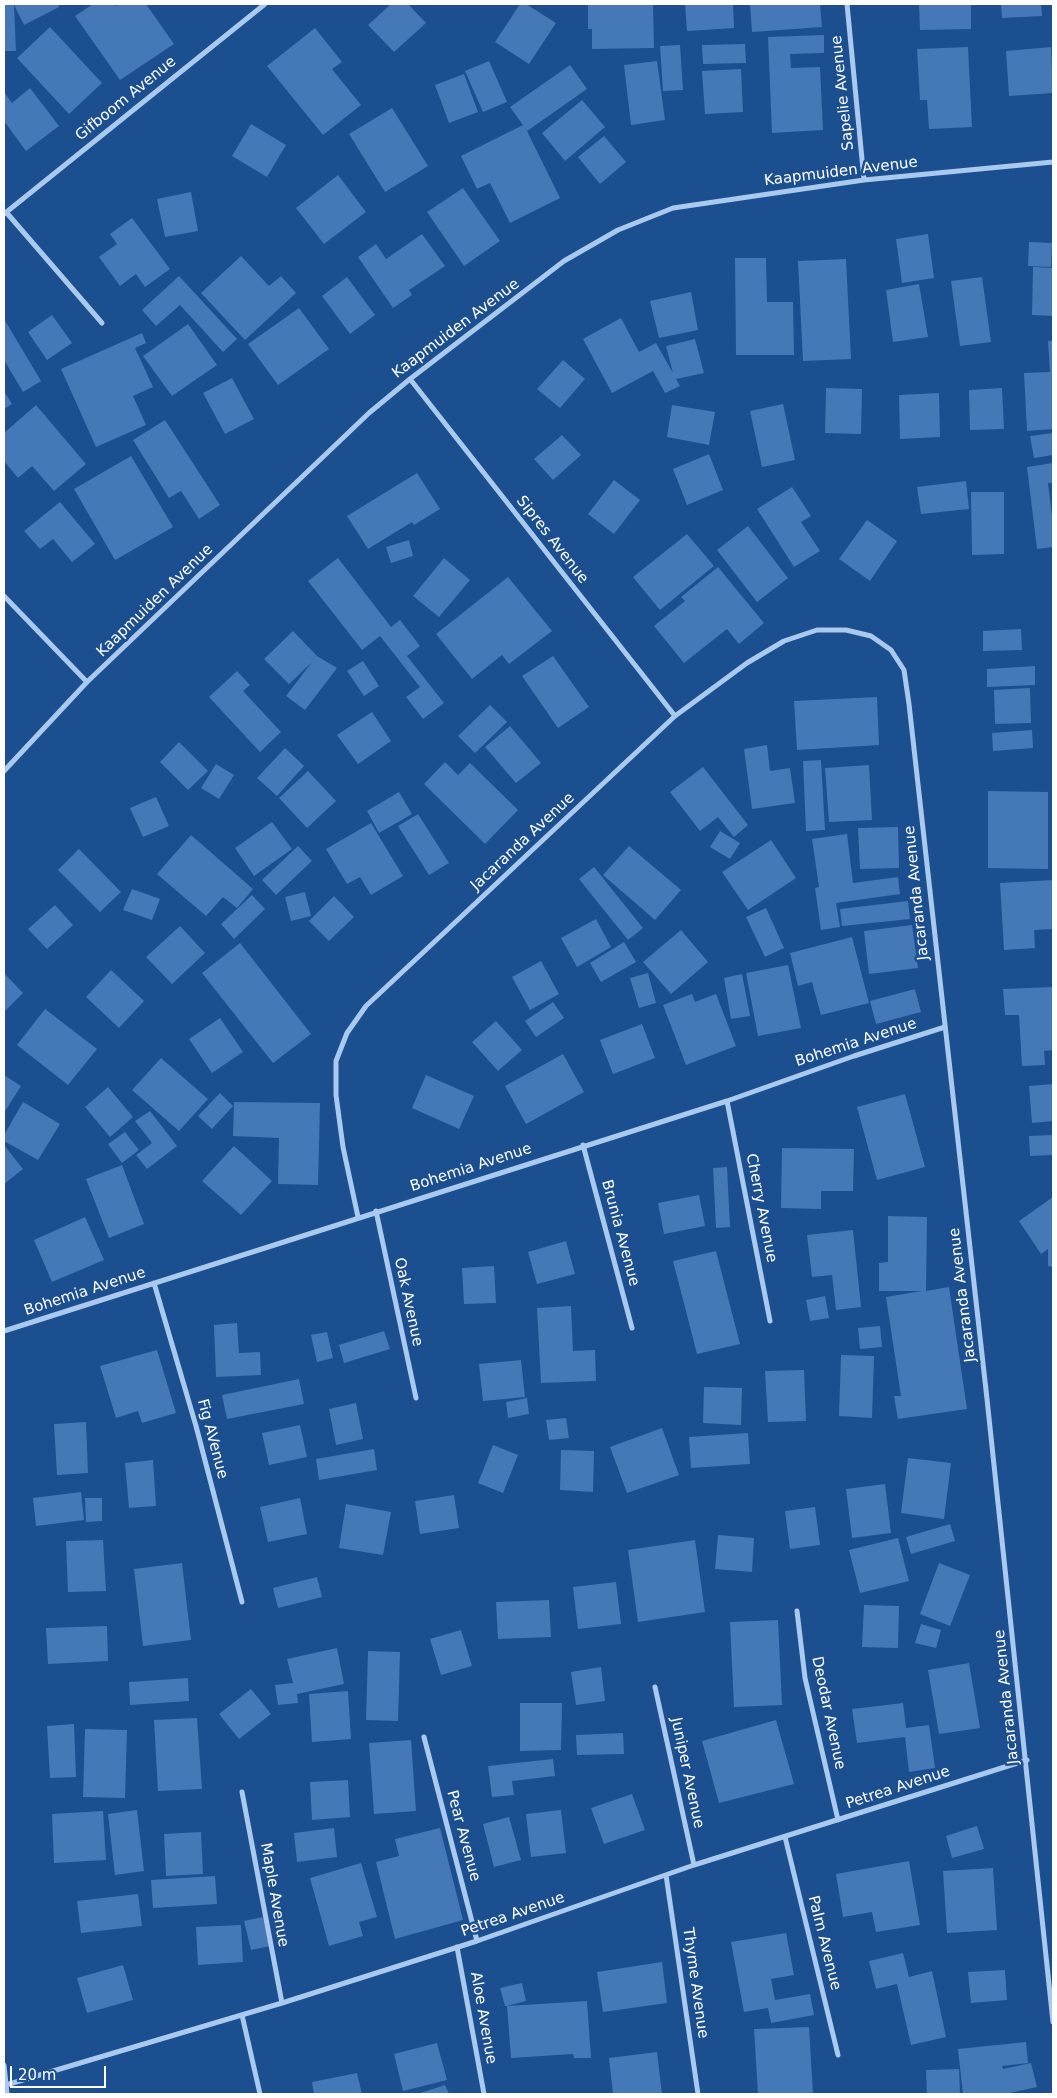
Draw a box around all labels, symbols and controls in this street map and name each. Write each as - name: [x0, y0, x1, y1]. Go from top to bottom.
- street label: Sapelie Avenue: [828, 35, 858, 151]
- street label: Gifboom Avenue: [72, 53, 180, 145]
- street label: Kaapmuiden Avenue: [763, 154, 919, 190]
- street label: Kaapmuiden Avenue: [389, 275, 523, 383]
- street label: Sipres Avenue: [512, 492, 592, 588]
- street label: Kaapmuiden Avenue: [93, 541, 217, 661]
- street label: Jacaranda Avenue: [467, 789, 579, 895]
- street label: Jacaranda Avenue: [901, 825, 933, 961]
- street label: Bohemia Avenue: [793, 1015, 919, 1071]
- street label: Bohemia Avenue: [408, 1140, 534, 1196]
- street label: Cherry Avenue: [742, 1152, 780, 1264]
- street label: Brunia Avenue: [597, 1178, 643, 1288]
- street label: Jacaranda Avenue: [946, 1227, 980, 1363]
- street label: Oak Avenue: [390, 1256, 426, 1348]
- street label: Bohemia Avenue: [22, 1264, 148, 1320]
- street label: Fig AVenue: [193, 1397, 231, 1481]
- street label: Jacaranda Avenue: [991, 1629, 1023, 1765]
- street label: Deodar Avenue: [807, 1655, 849, 1771]
- street label: Juniper Avenue: [666, 1716, 708, 1830]
- street label: Petrea Avenue: [844, 1763, 952, 1813]
- street label: Pear Avenue: [442, 1788, 484, 1884]
- street label: Maple Avenue: [256, 1841, 292, 1949]
- street label: Petrea Avenue: [459, 1889, 567, 1941]
- street label: Palm Avenue: [804, 1894, 844, 1992]
- street label: Thyme Avenue: [678, 1926, 712, 2040]
- street label: Aloe Avenue: [466, 1970, 500, 2066]
- scale bar: [12, 2056, 109, 2088]
- text: 20 m: [18, 2066, 56, 2084]

